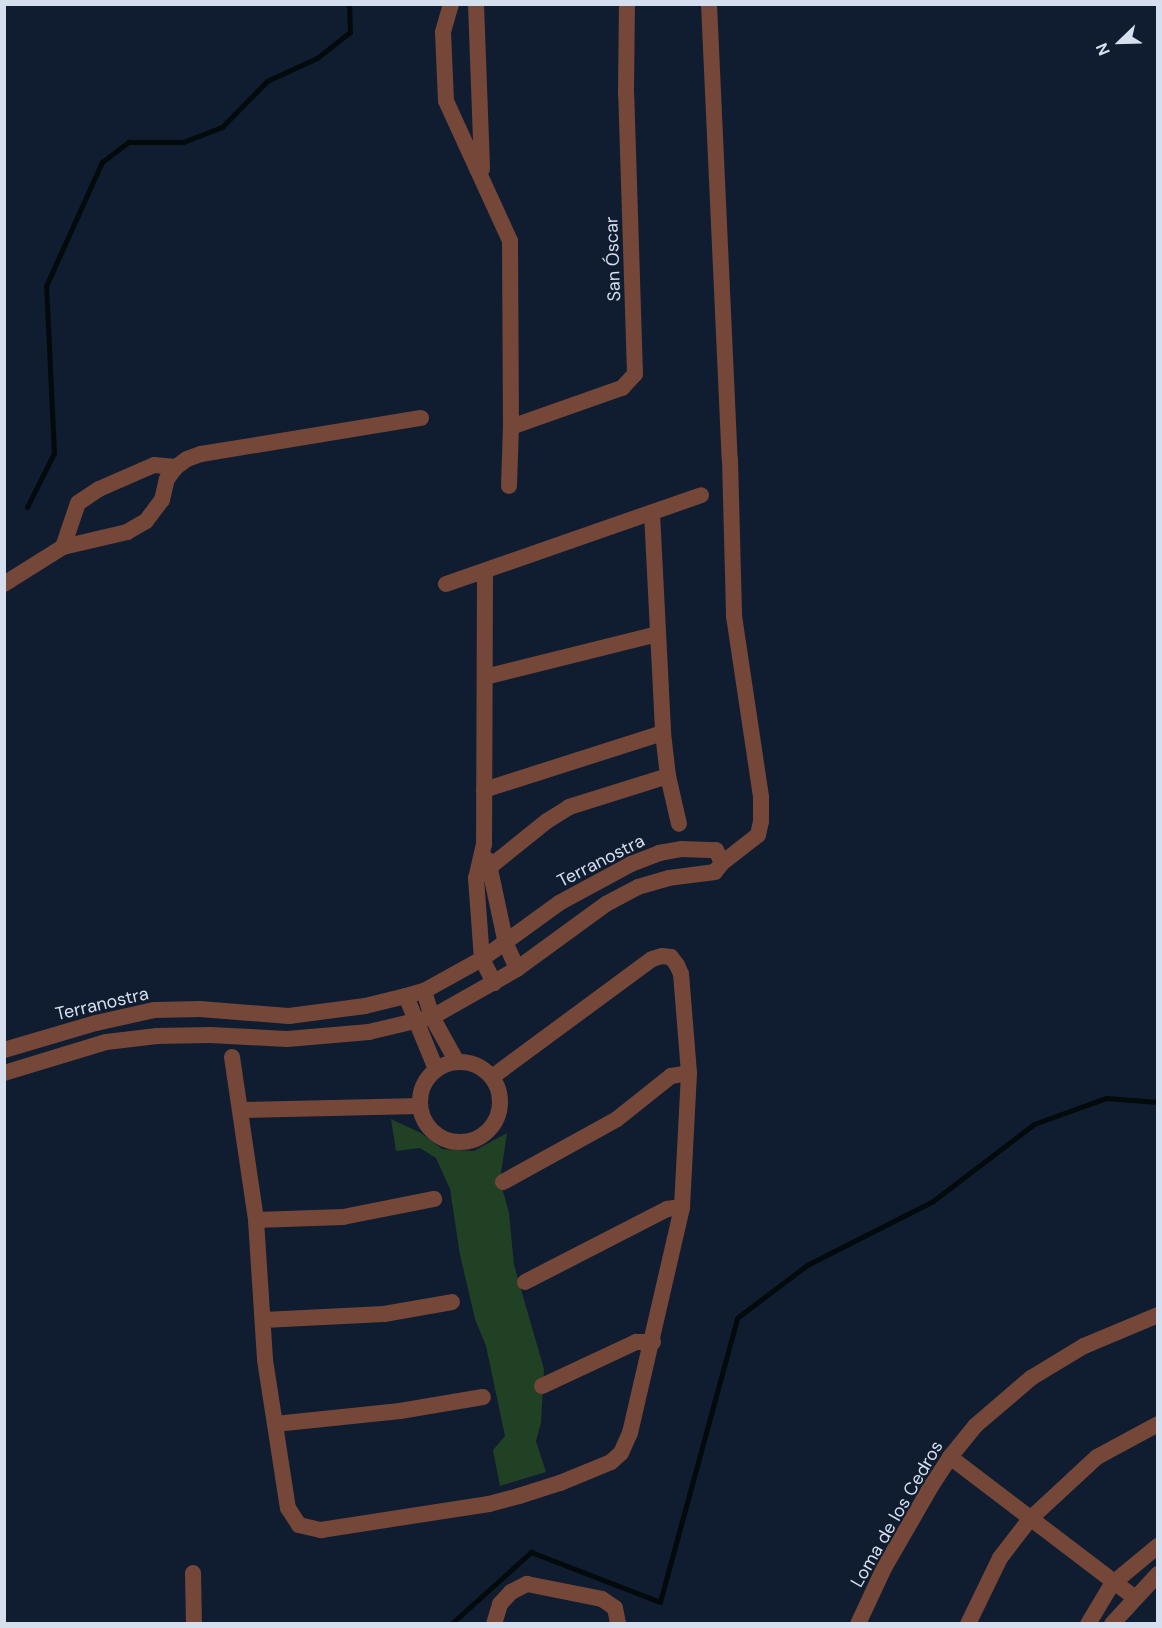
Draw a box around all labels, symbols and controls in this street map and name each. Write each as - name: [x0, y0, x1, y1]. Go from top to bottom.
- north arrow: [1090, 12, 1150, 72]
- text: N: [1091, 40, 1115, 59]
- street label: San Óscar: [601, 216, 625, 302]
- street label: Terranostra: [554, 830, 648, 892]
- street label: Terranostra: [53, 983, 151, 1025]
- street label: Loma de los Cedros: [846, 1437, 948, 1591]

